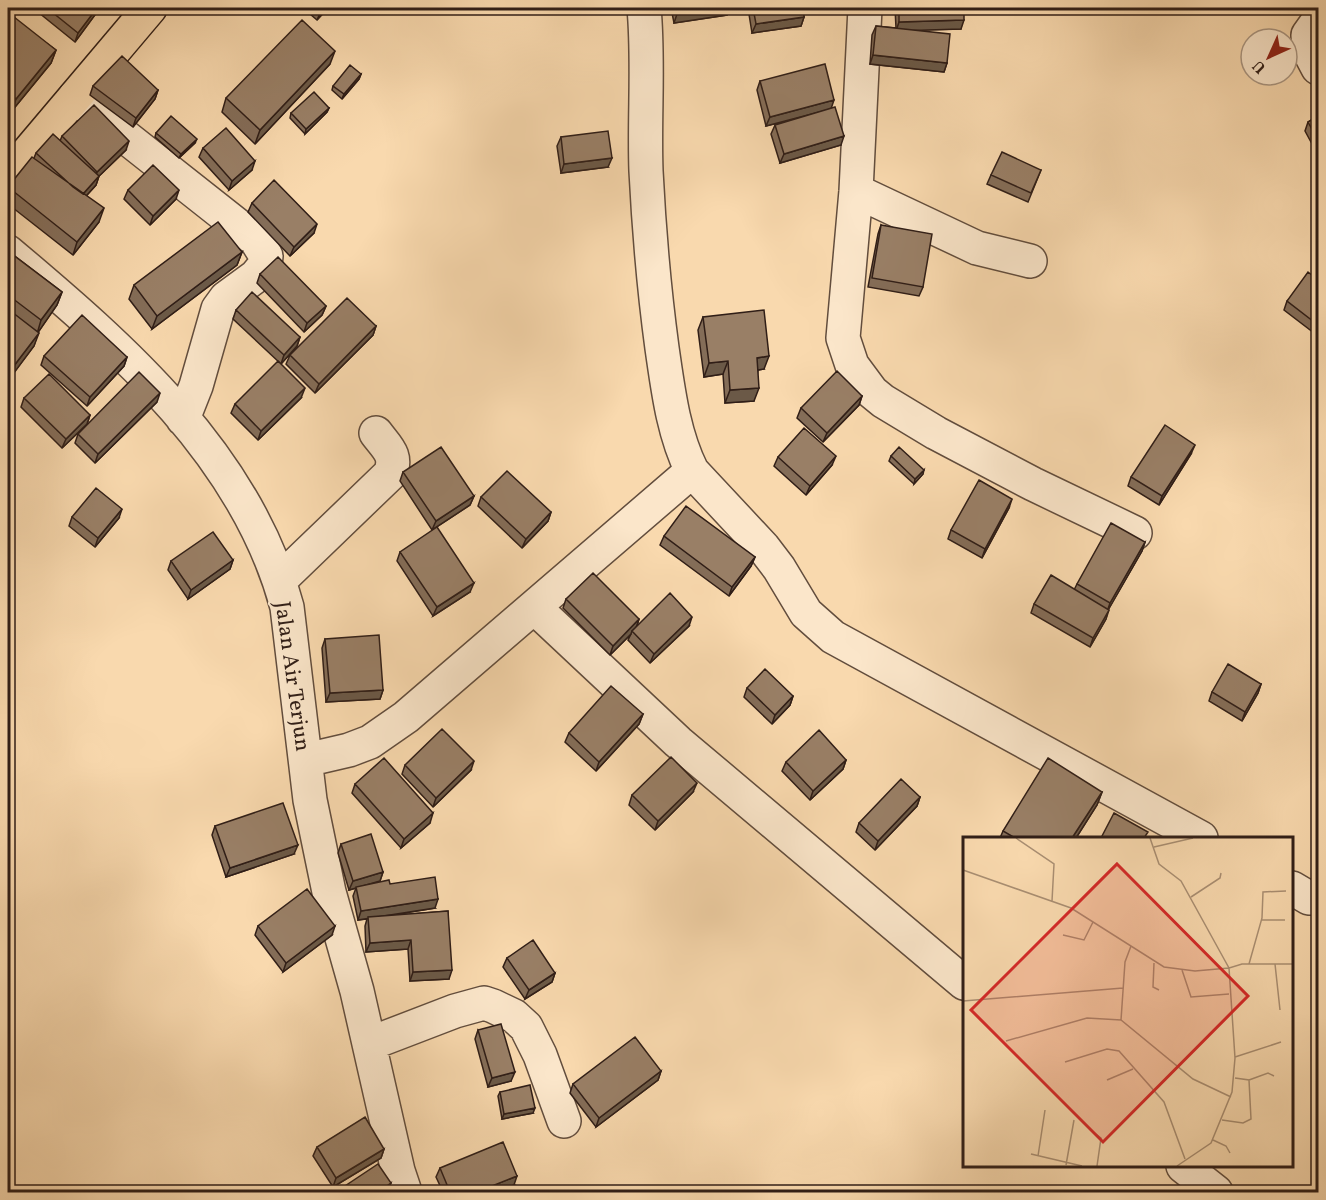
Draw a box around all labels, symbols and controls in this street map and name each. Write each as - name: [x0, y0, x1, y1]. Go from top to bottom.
- north arrow: [1239, 27, 1299, 87]
- text: U: [1248, 55, 1271, 78]
- street label: Jalan Air Terjun: [266, 599, 317, 753]
- inset map: [963, 837, 1293, 1167]

